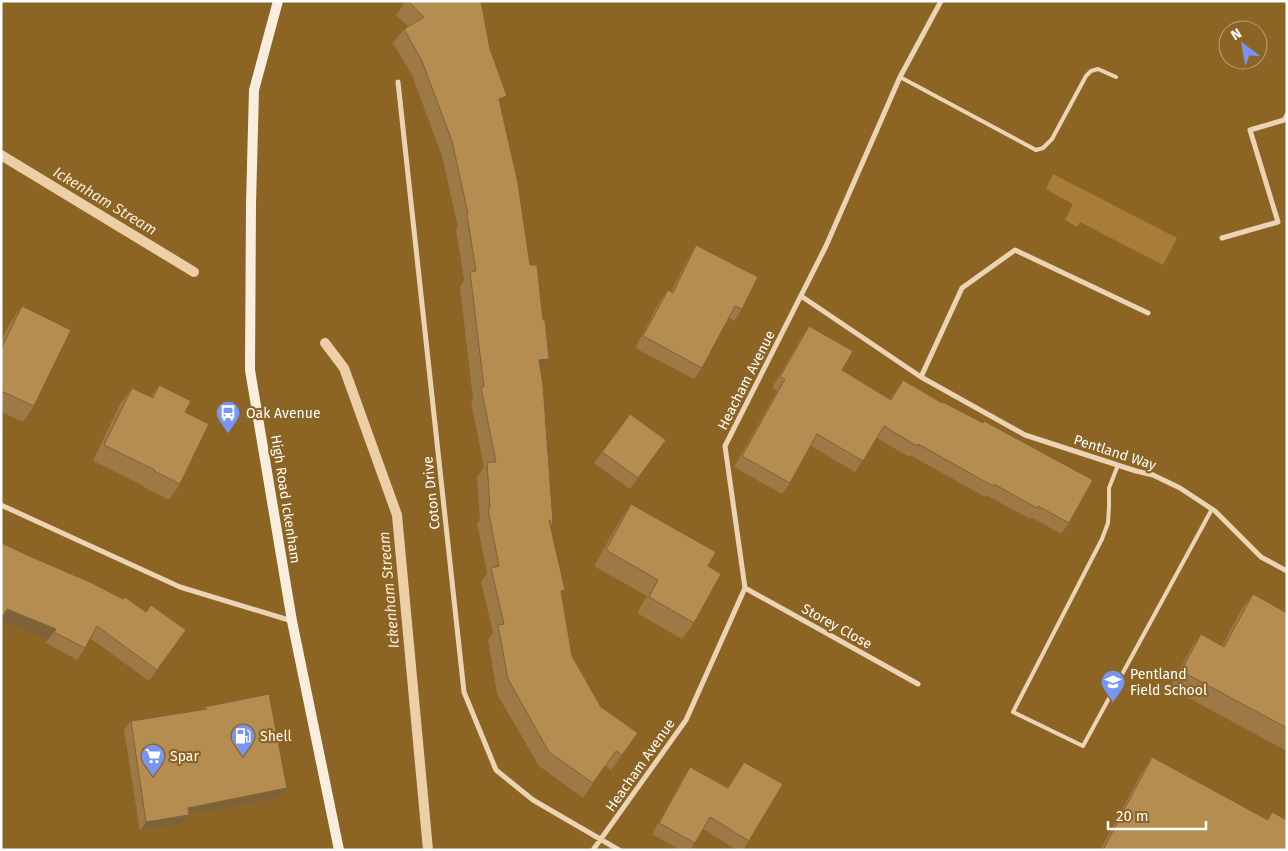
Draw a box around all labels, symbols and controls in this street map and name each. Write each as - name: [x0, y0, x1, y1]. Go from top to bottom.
- north arrow: [1218, 20, 1268, 70]
- text: N: [1228, 25, 1245, 44]
- water label: Ickenham Stream: [50, 163, 160, 239]
- street label: Heacham Avenue: [714, 328, 779, 433]
- bus stop icon: Oak Avenue: [215, 400, 241, 434]
- place label: Oak Avenue: [246, 405, 321, 422]
- street label: Pentland Way: [1071, 431, 1158, 474]
- street label: High Road Ickenham: [267, 433, 304, 565]
- street label: Coton Drive: [419, 456, 444, 530]
- water label: Ickenham Stream: [375, 531, 403, 649]
- street label: Storey Close: [799, 600, 875, 653]
- place label: Pentland Field School: [1130, 666, 1207, 699]
- school or university icon: Pentland Field School: [1100, 669, 1126, 703]
- street label: Heacham Avenue: [602, 716, 679, 815]
- fuel station icon: Shell: [230, 723, 256, 757]
- place label: Shell: [260, 728, 292, 745]
- supermarket icon: Spar: [140, 743, 166, 777]
- place label: Spar: [170, 748, 199, 765]
- scale bar: [1108, 798, 1206, 830]
- text: 20 m: [1116, 807, 1149, 825]

